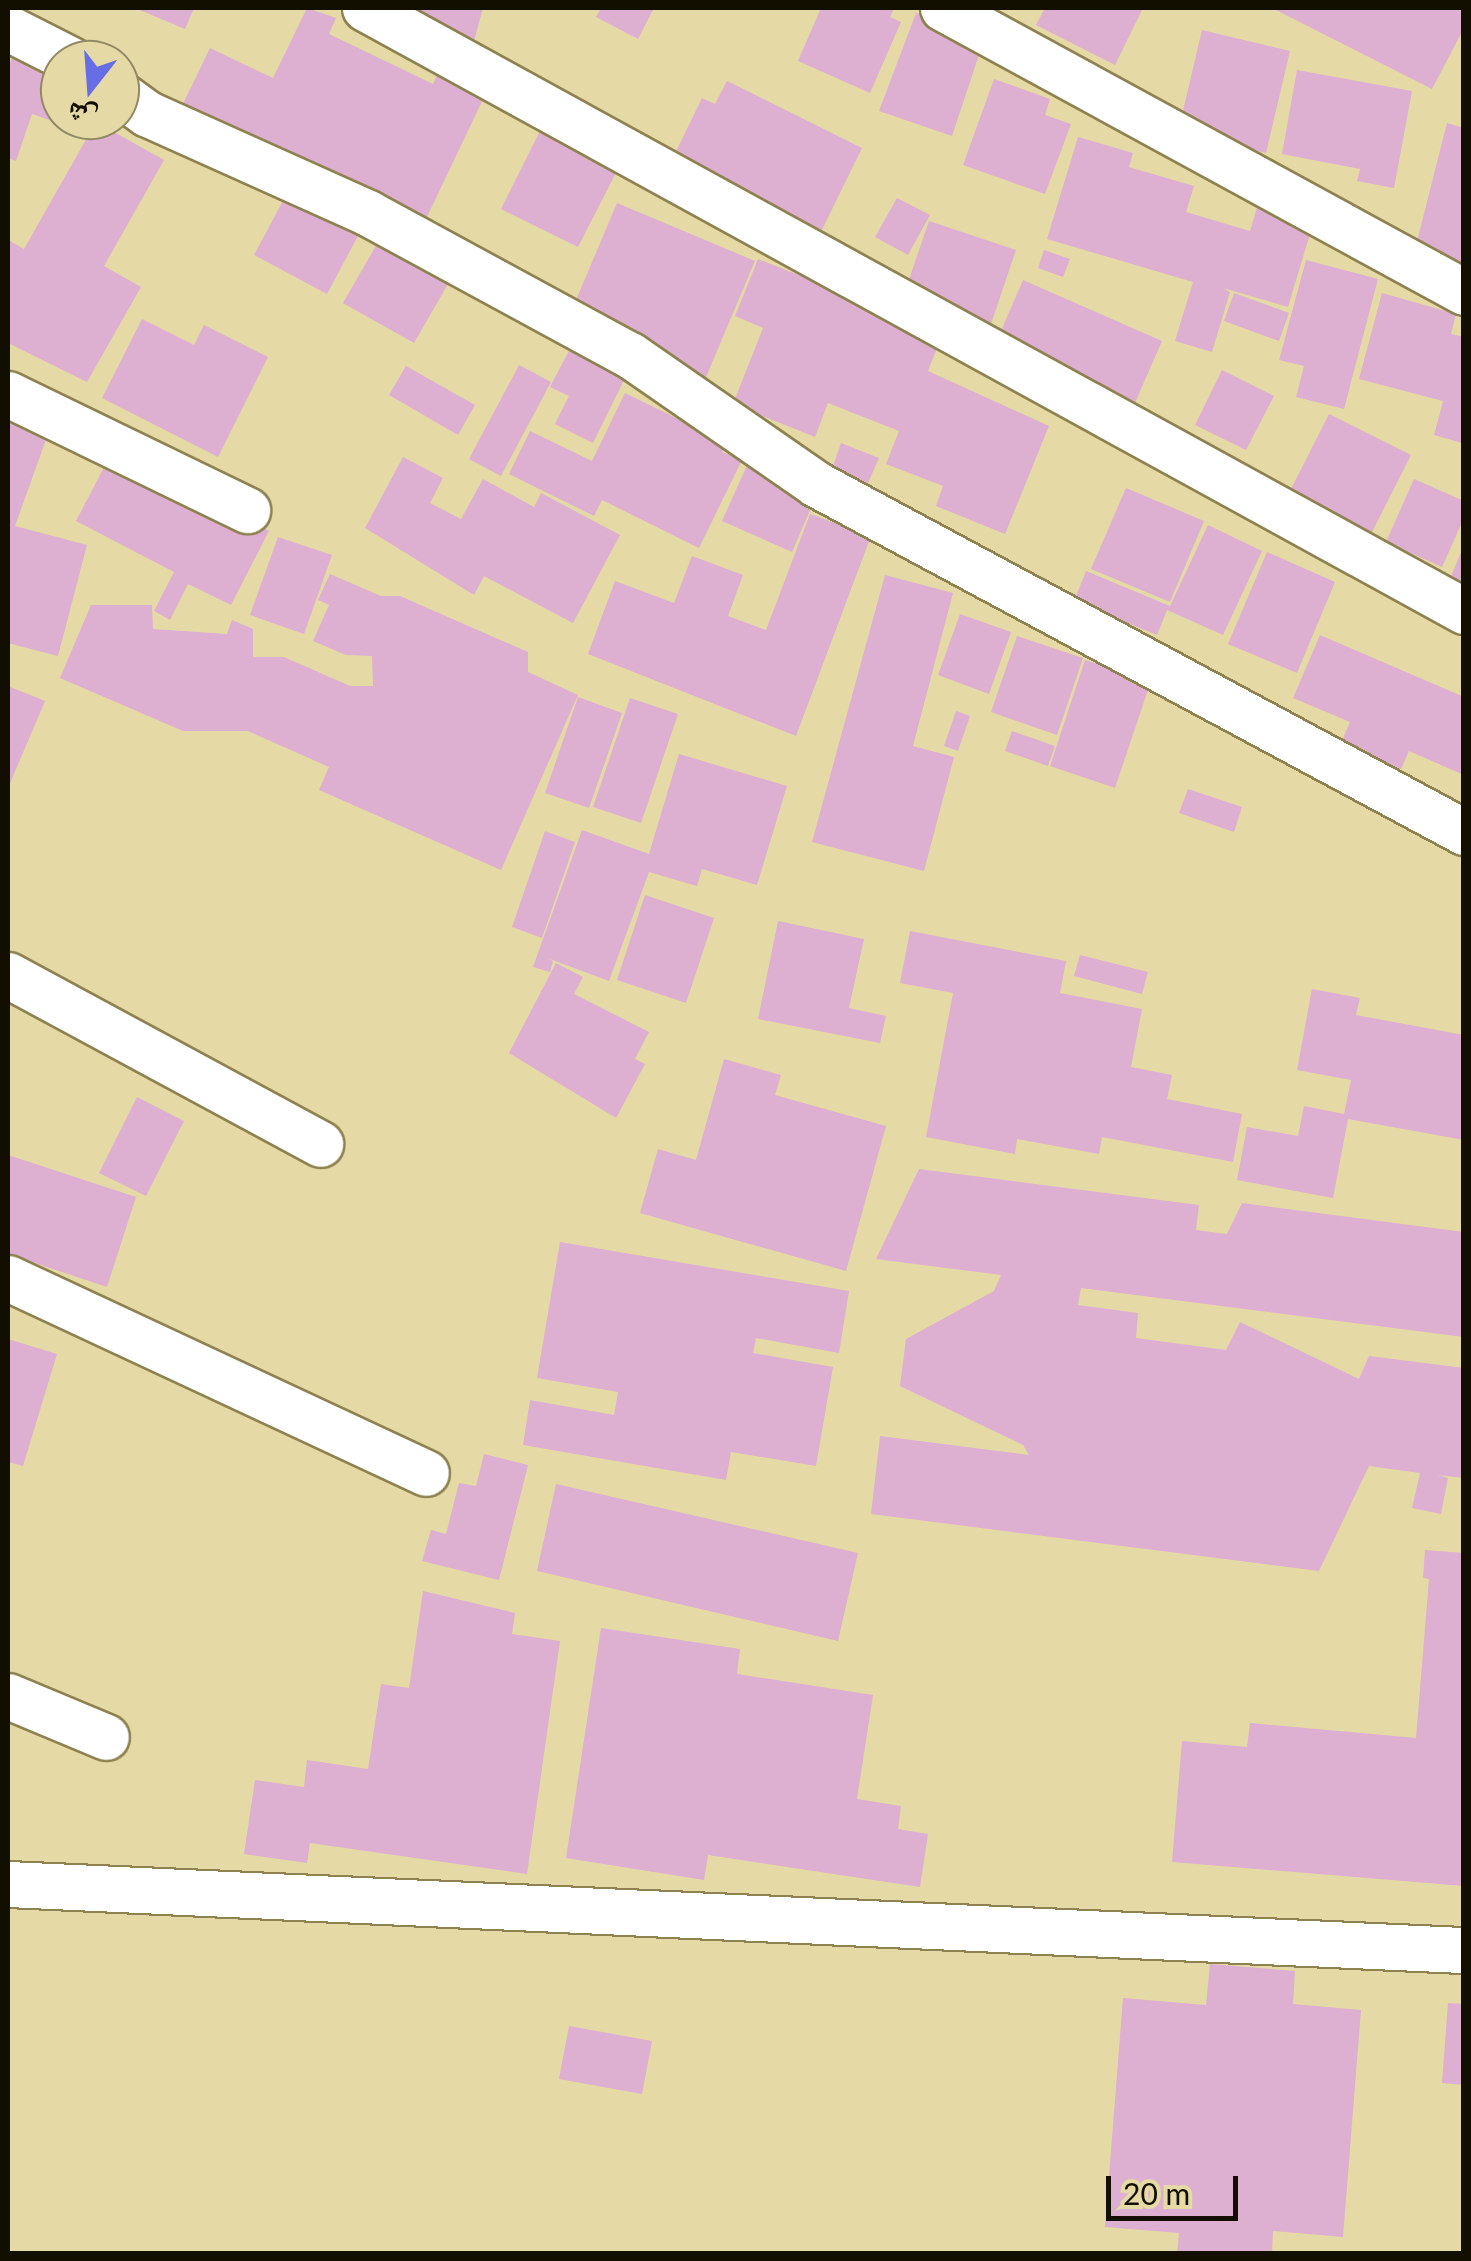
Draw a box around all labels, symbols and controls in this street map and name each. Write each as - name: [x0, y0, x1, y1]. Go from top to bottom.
- north arrow: [40, 40, 140, 140]
- text: ش: [63, 96, 101, 137]
- scale bar: [1111, 2156, 1244, 2218]
- text: 20 m: [1123, 2175, 1190, 2211]

